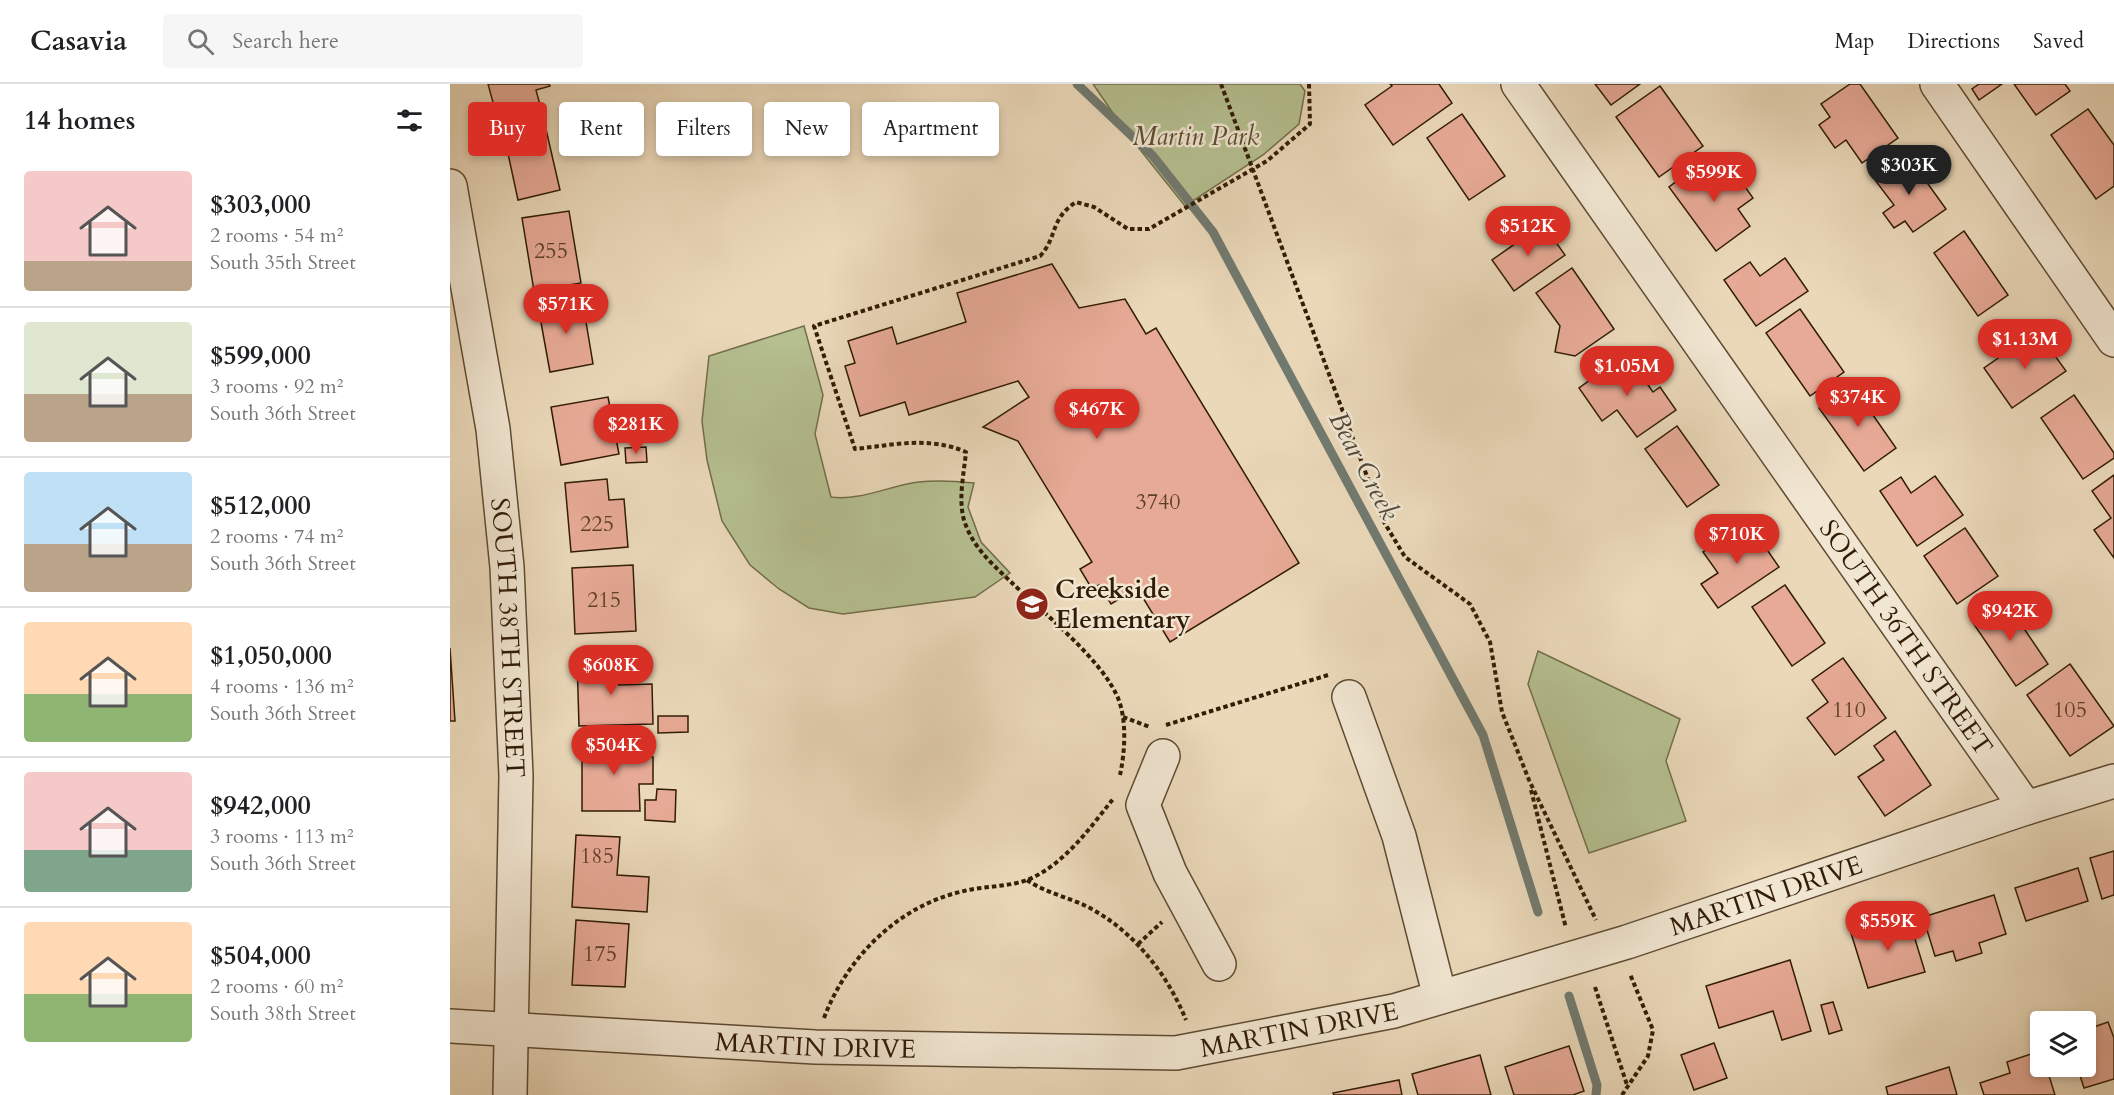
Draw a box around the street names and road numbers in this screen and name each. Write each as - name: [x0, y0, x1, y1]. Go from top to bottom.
- street label: SOUTH 38TH STREET: [483, 496, 534, 778]
- street label: SOUTH 36TH STREET: [1811, 513, 2001, 762]
- street label: MARTIN DRIVE: [1665, 847, 1867, 944]
- street label: MARTIN DRIVE: [1197, 993, 1401, 1066]
- street label: MARTIN DRIVE: [714, 1024, 916, 1066]

